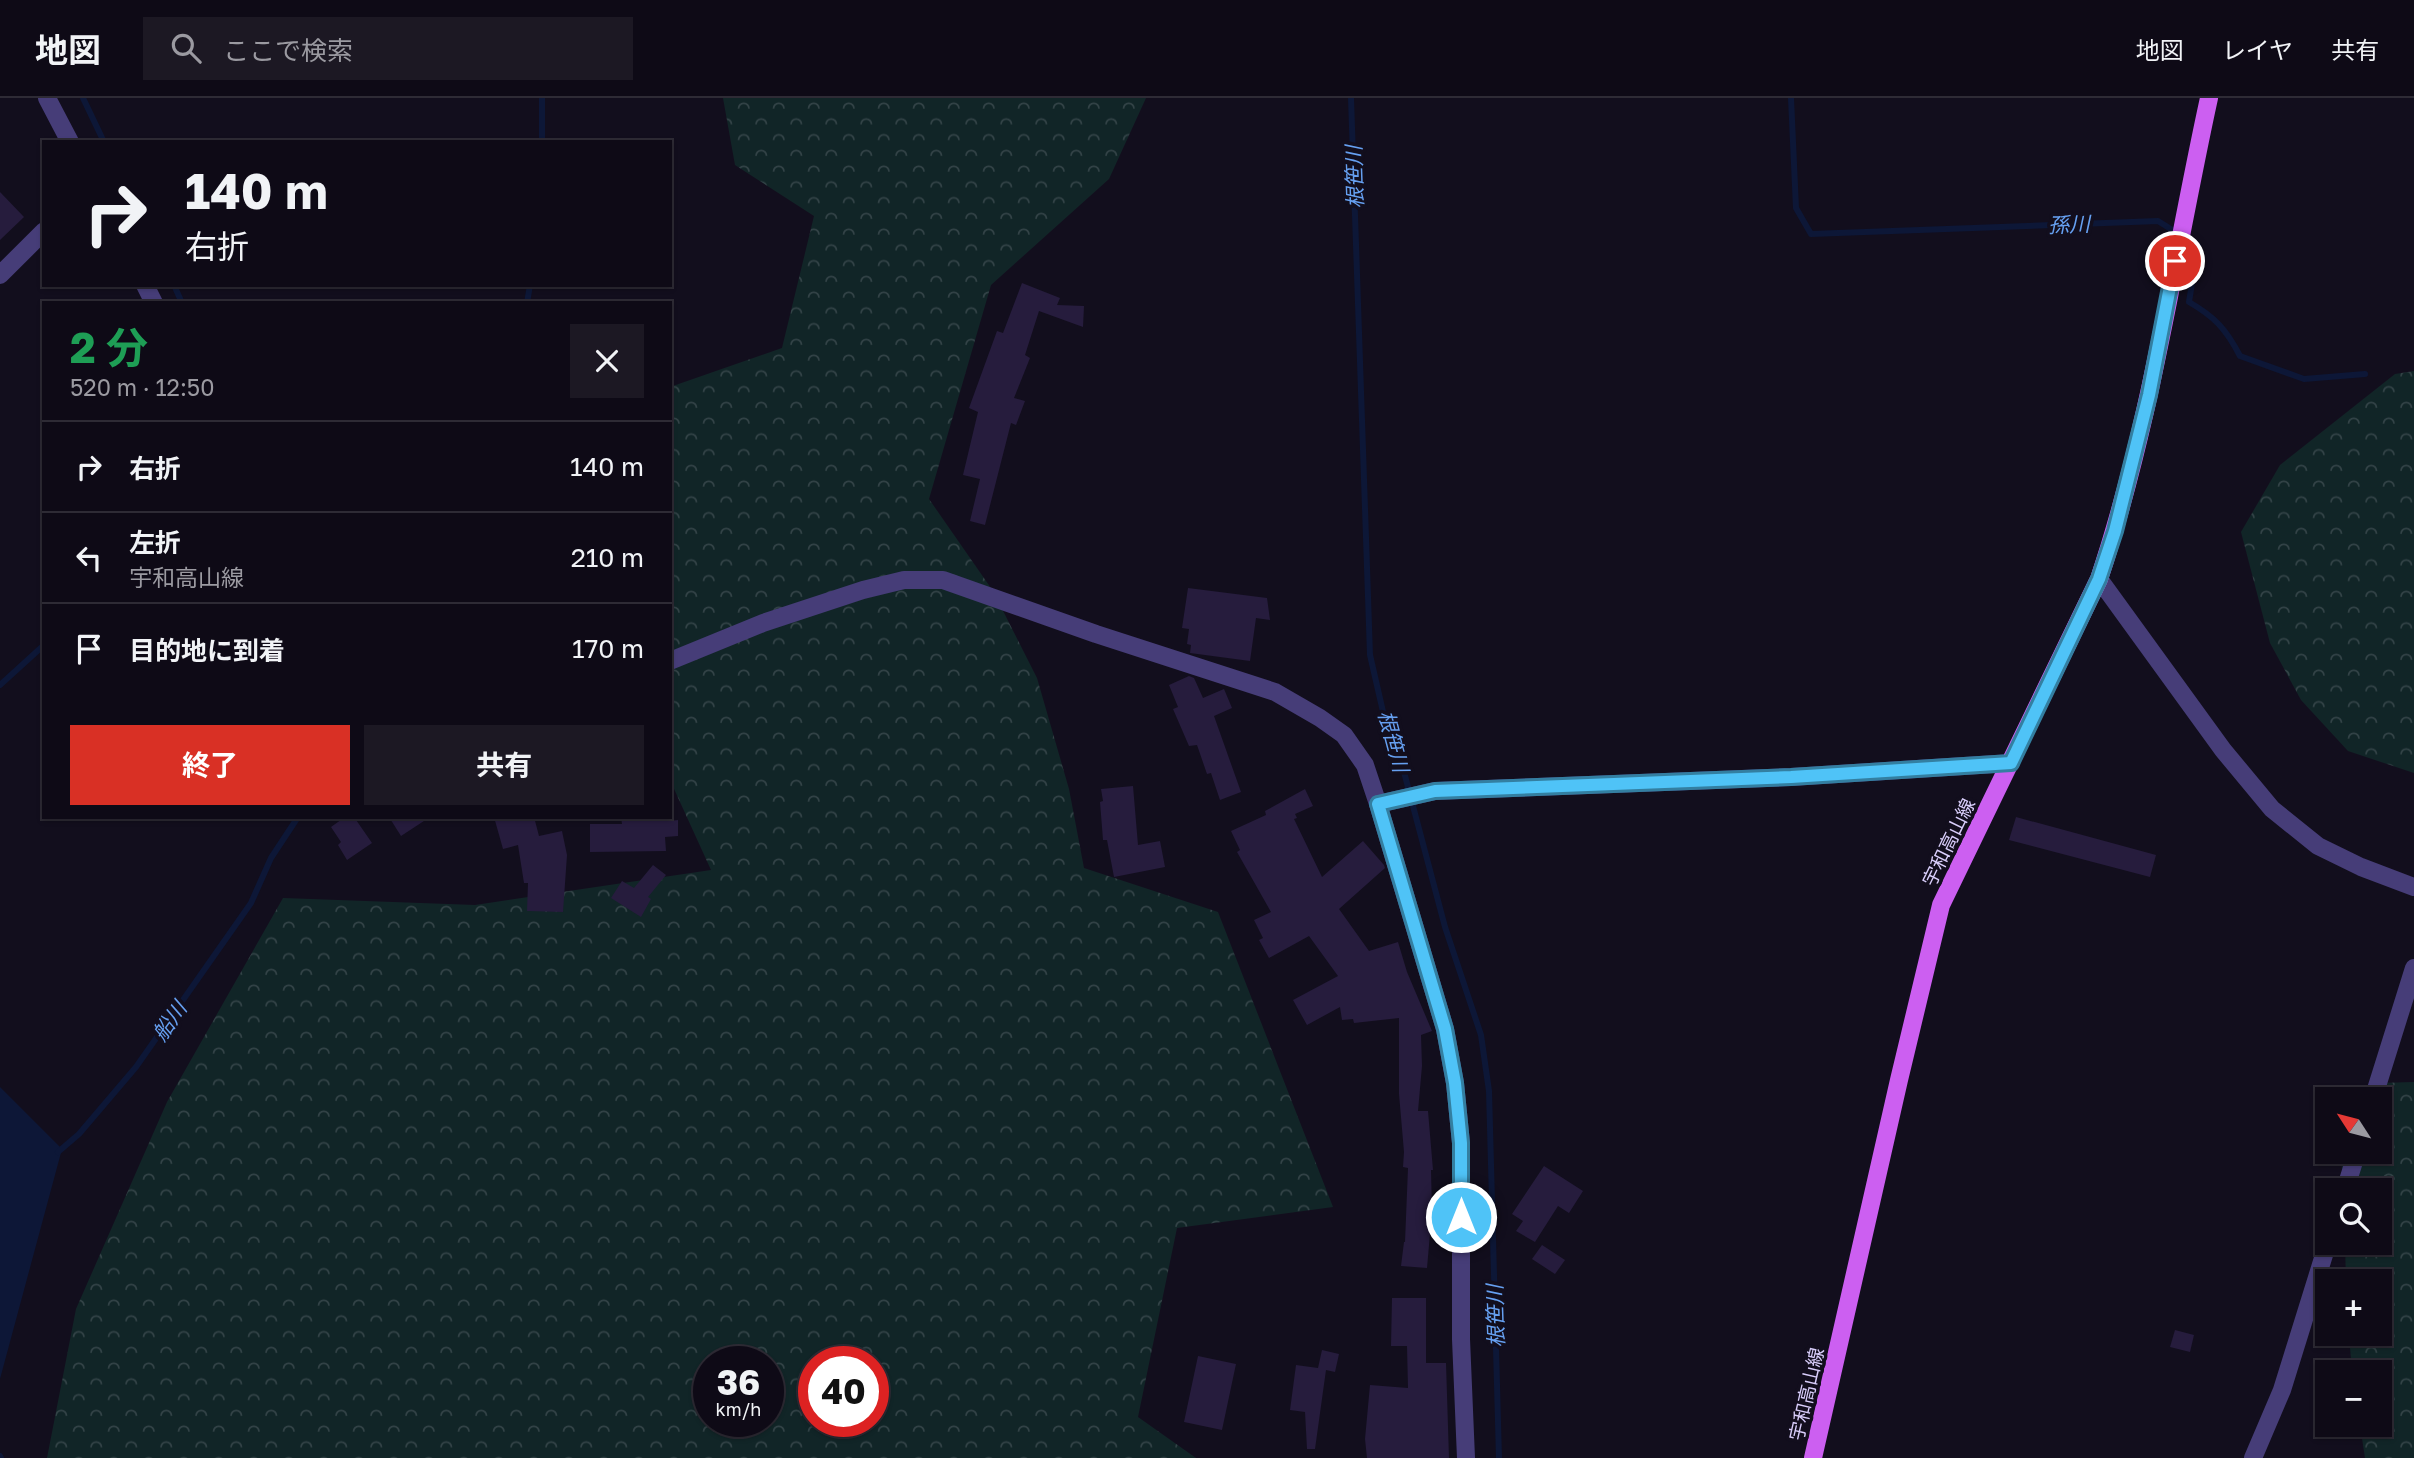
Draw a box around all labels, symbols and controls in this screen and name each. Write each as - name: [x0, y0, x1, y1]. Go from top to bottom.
- search box: [143, 17, 633, 80]
- icon: search: [167, 29, 205, 67]
- text: 地図: [35, 30, 101, 69]
- text: ここで検索: [223, 35, 353, 66]
- text: 地図: [2136, 35, 2184, 64]
- text: レイヤ: [2222, 35, 2293, 64]
- text: 共有: [2331, 35, 2379, 64]
- water label: 根笹川: [1340, 143, 1368, 209]
- text: 140 m: [185, 161, 328, 220]
- icon: right: [70, 168, 161, 259]
- water label: 孫川: [2048, 210, 2092, 238]
- text: 右折: [185, 227, 249, 265]
- pin: [2145, 231, 2205, 291]
- icon: arrive: [2156, 242, 2194, 280]
- text: 2 分: [70, 322, 148, 372]
- button: close: [570, 324, 644, 398]
- text: 520 m · 12:50: [70, 373, 214, 401]
- icon: right: [70, 448, 108, 486]
- text: 140 m: [570, 451, 644, 482]
- text: 右折: [129, 453, 181, 484]
- text: 左折: [129, 527, 181, 558]
- icon: left: [70, 539, 108, 577]
- text: 210 m: [571, 542, 644, 573]
- text: 宇和高山線: [129, 563, 244, 591]
- icon: arrive: [70, 630, 108, 668]
- text: 170 m: [572, 633, 644, 664]
- text: 目的地に到着: [129, 635, 285, 666]
- water label: 根笹川: [1373, 707, 1415, 777]
- button: 終了: [70, 725, 350, 805]
- button: 共有: [364, 725, 644, 805]
- street label: 宇和高山線: [1917, 794, 1979, 890]
- water label: 船川: [146, 995, 193, 1046]
- north arrow: [2315, 1087, 2392, 1164]
- map controls: [2315, 1087, 2392, 1437]
- button: search: [2315, 1178, 2392, 1255]
- position arrow: [1424, 1180, 1498, 1254]
- button: +: [2315, 1269, 2392, 1346]
- water label: 根笹川: [1481, 1282, 1509, 1348]
- street label: 宇和高山線: [1784, 1345, 1828, 1443]
- speed limit sign: 40: [798, 1346, 889, 1437]
- button: −: [2315, 1360, 2392, 1437]
- text: 36: [717, 1361, 760, 1403]
- text: km/h: [716, 1398, 761, 1420]

